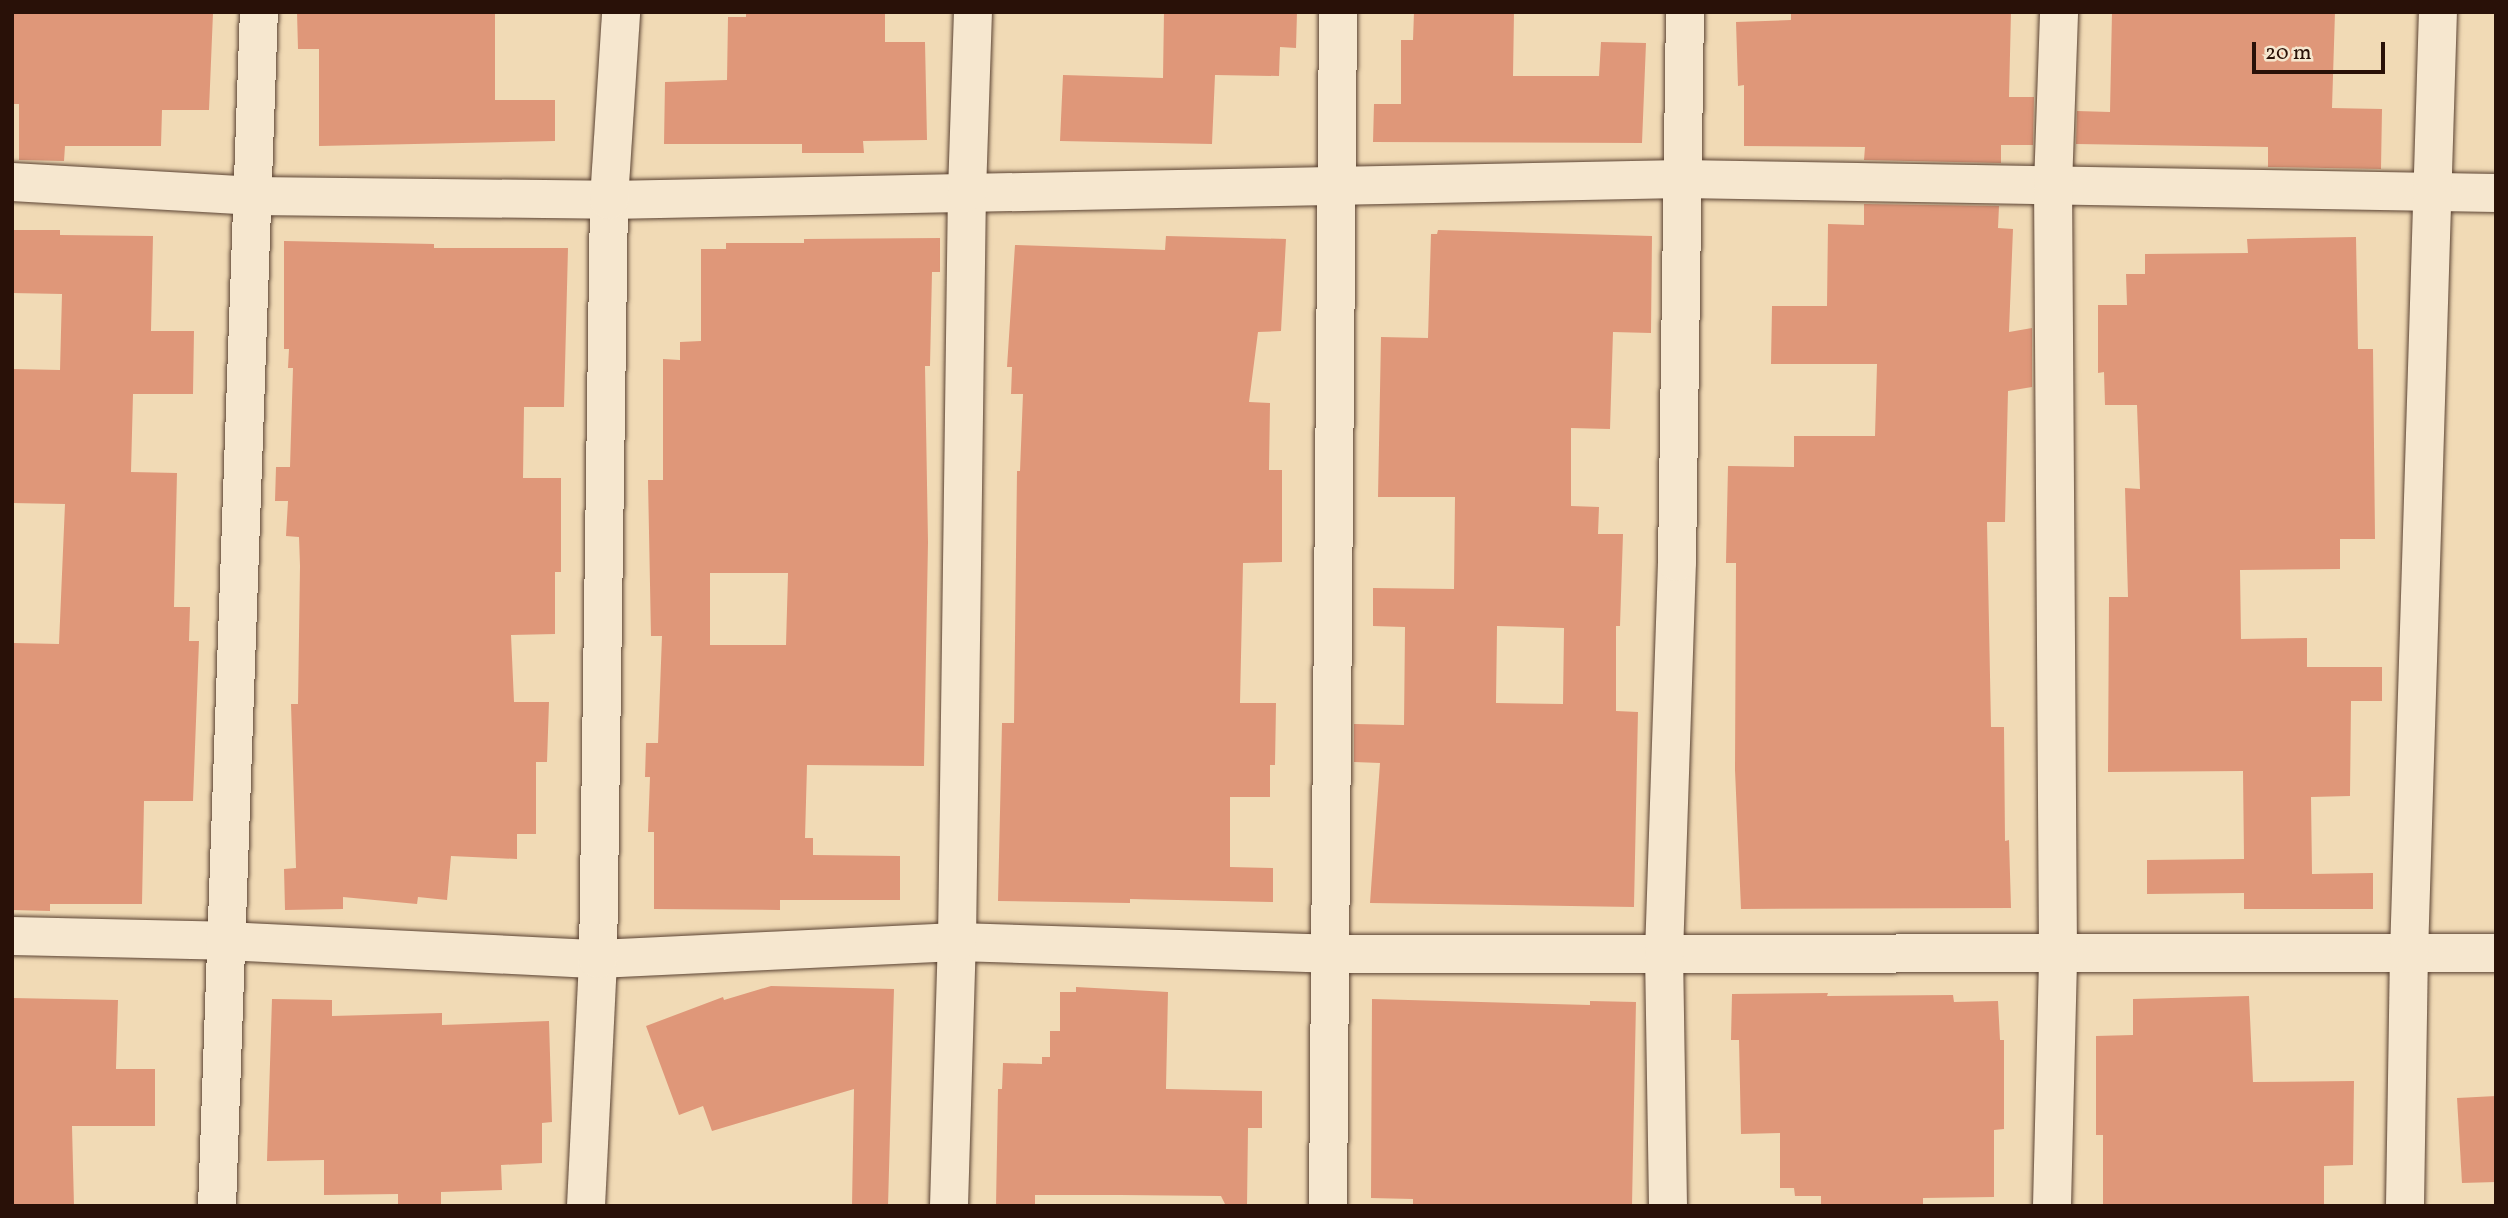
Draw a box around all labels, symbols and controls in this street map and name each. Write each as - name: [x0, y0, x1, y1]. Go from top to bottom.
- scale bar: [2256, 28, 2389, 72]
- text: 20 m: [2265, 39, 2311, 68]

